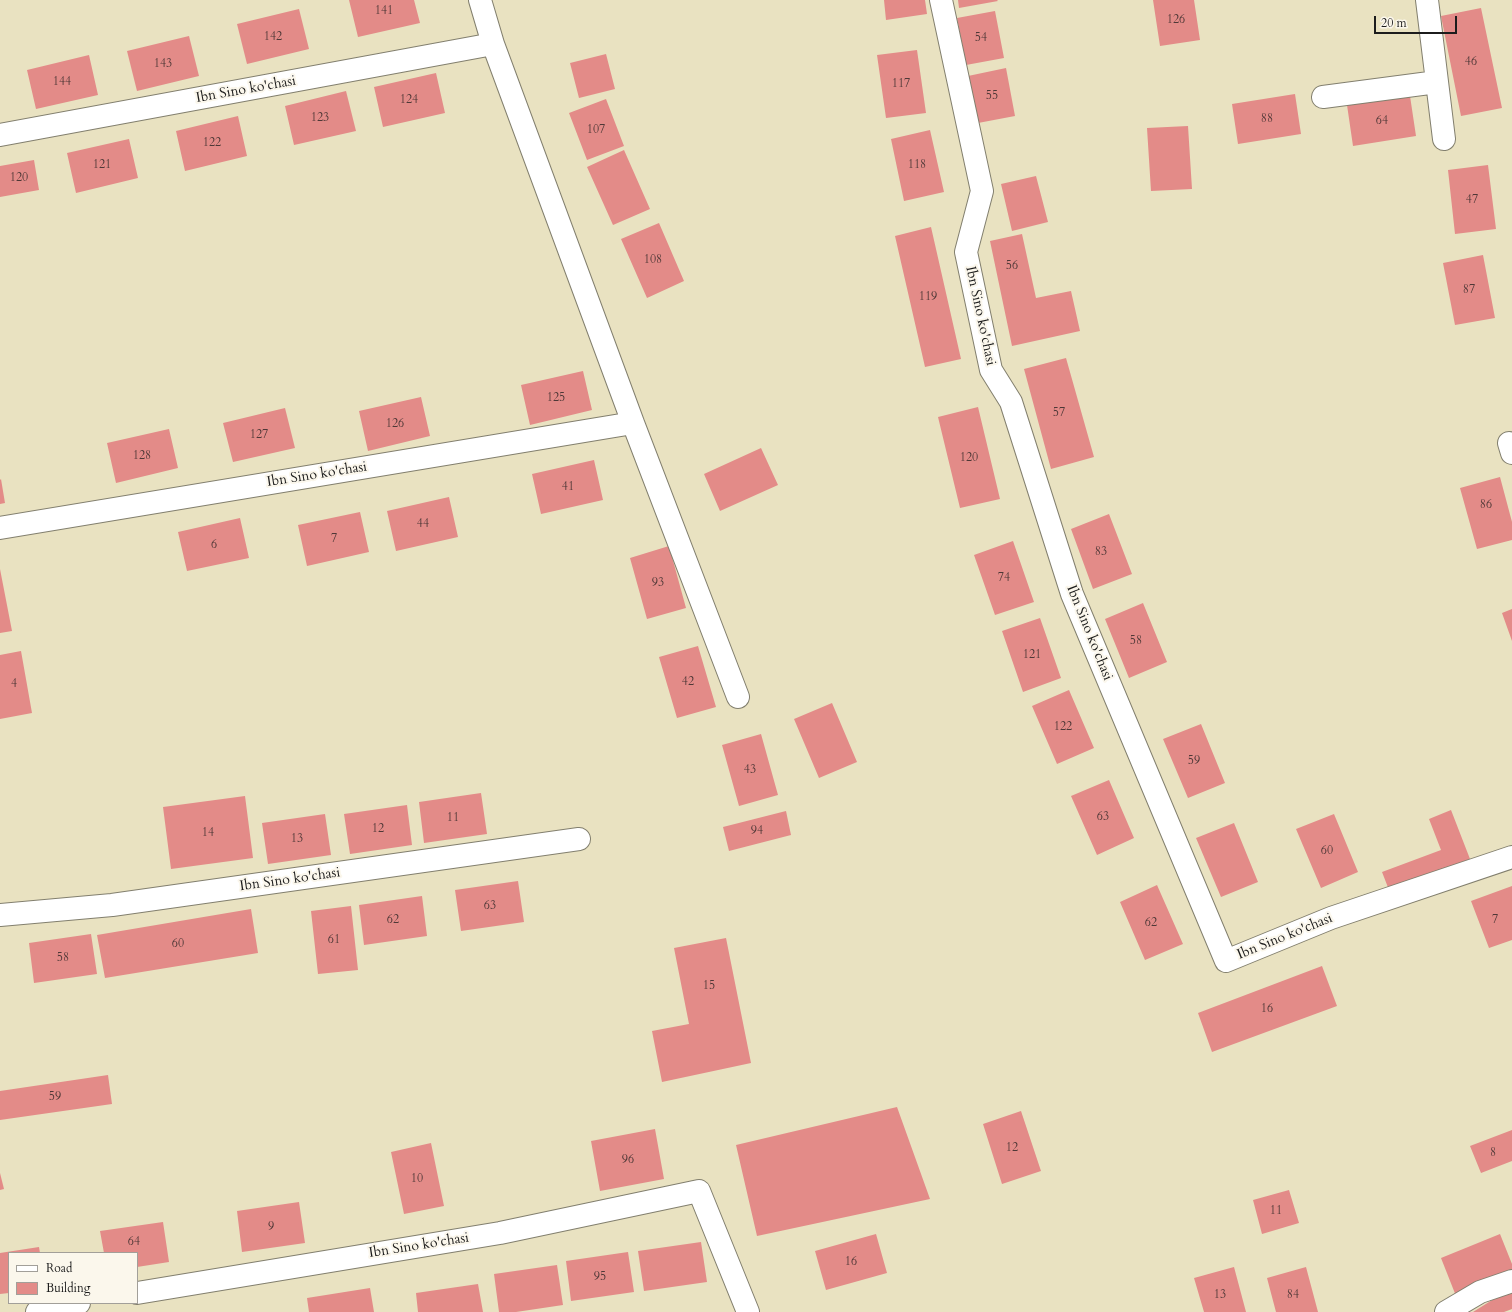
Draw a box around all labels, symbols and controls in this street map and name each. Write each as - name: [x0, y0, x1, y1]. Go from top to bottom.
- house number: 141: [375, 4, 393, 18]
- scale bar: [1376, 8, 1459, 34]
- house number: 126: [1167, 13, 1185, 27]
- text: 20 m: [1381, 15, 1407, 31]
- house number: 142: [264, 30, 282, 44]
- house number: 54: [975, 31, 987, 45]
- house number: 46: [1465, 55, 1477, 69]
- house number: 143: [154, 57, 172, 71]
- street label: Ibn Sino ko'chasi: [195, 73, 297, 107]
- house number: 144: [53, 75, 71, 89]
- house number: 117: [892, 77, 910, 91]
- house number: 55: [986, 89, 998, 103]
- house number: 124: [400, 93, 418, 107]
- house number: 123: [311, 111, 329, 125]
- house number: 88: [1261, 112, 1273, 126]
- house number: 64: [1376, 114, 1388, 128]
- house number: 107: [587, 123, 605, 137]
- house number: 122: [203, 136, 221, 150]
- house number: 121: [93, 158, 111, 172]
- house number: 118: [908, 158, 926, 172]
- house number: 120: [10, 171, 28, 185]
- house number: 47: [1466, 193, 1478, 207]
- house number: 108: [644, 253, 662, 267]
- house number: 56: [1006, 259, 1018, 273]
- street label: Ibn Sino ko'chasi: [961, 265, 999, 367]
- house number: 87: [1463, 283, 1475, 297]
- house number: 119: [919, 290, 937, 304]
- house number: 125: [547, 391, 565, 405]
- house number: 57: [1053, 406, 1065, 420]
- house number: 126: [386, 417, 404, 431]
- house number: 127: [250, 428, 268, 442]
- house number: 128: [133, 449, 151, 463]
- house number: 120: [960, 451, 978, 465]
- street label: Ibn Sino ko'chasi: [266, 459, 368, 491]
- house number: 41: [562, 480, 574, 494]
- house number: 86: [1480, 498, 1492, 512]
- house number: 44: [417, 517, 429, 531]
- house number: 7: [331, 532, 337, 546]
- house number: 6: [211, 538, 217, 552]
- house number: 83: [1095, 545, 1107, 559]
- house number: 74: [998, 571, 1010, 585]
- house number: 93: [652, 576, 664, 590]
- street label: Ibn Sino ko'chasi: [1062, 583, 1116, 683]
- house number: 58: [1130, 634, 1142, 648]
- house number: 121: [1023, 648, 1041, 662]
- house number: 42: [682, 675, 694, 689]
- house number: 4: [11, 677, 17, 691]
- house number: 122: [1054, 720, 1072, 734]
- house number: 59: [1188, 754, 1200, 768]
- house number: 43: [744, 763, 756, 777]
- house number: 63: [1097, 810, 1109, 824]
- house number: 11: [447, 811, 459, 825]
- house number: 12: [372, 822, 384, 836]
- house number: 94: [751, 824, 763, 838]
- house number: 14: [202, 826, 214, 840]
- house number: 13: [291, 832, 303, 846]
- house number: 60: [1321, 844, 1333, 858]
- street label: Ibn Sino ko'chasi: [239, 865, 341, 895]
- house number: 63: [484, 899, 496, 913]
- street label: Ibn Sino ko'chasi: [1235, 910, 1335, 964]
- house number: 62: [387, 913, 399, 927]
- house number: 7: [1492, 913, 1498, 927]
- house number: 62: [1145, 916, 1157, 930]
- house number: 61: [328, 933, 340, 947]
- house number: 60: [172, 937, 184, 951]
- house number: 58: [57, 951, 69, 965]
- house number: 15: [703, 979, 715, 993]
- house number: 16: [1261, 1002, 1273, 1016]
- house number: 59: [49, 1090, 61, 1104]
- house number: 12: [1006, 1141, 1018, 1155]
- house number: 8: [1490, 1146, 1496, 1160]
- house number: 96: [622, 1153, 634, 1167]
- house number: 10: [411, 1172, 423, 1186]
- house number: 11: [1270, 1204, 1282, 1218]
- house number: 9: [268, 1220, 274, 1234]
- street label: Ibn Sino ko'chasi: [368, 1230, 470, 1262]
- house number: 64: [128, 1235, 140, 1249]
- legend: [8, 1252, 138, 1304]
- house number: 16: [845, 1255, 857, 1269]
- text: Road: [46, 1260, 72, 1276]
- house number: 95: [594, 1270, 606, 1284]
- text: Building: [46, 1280, 90, 1296]
- house number: 13: [1214, 1288, 1226, 1302]
- house number: 84: [1287, 1288, 1299, 1302]

